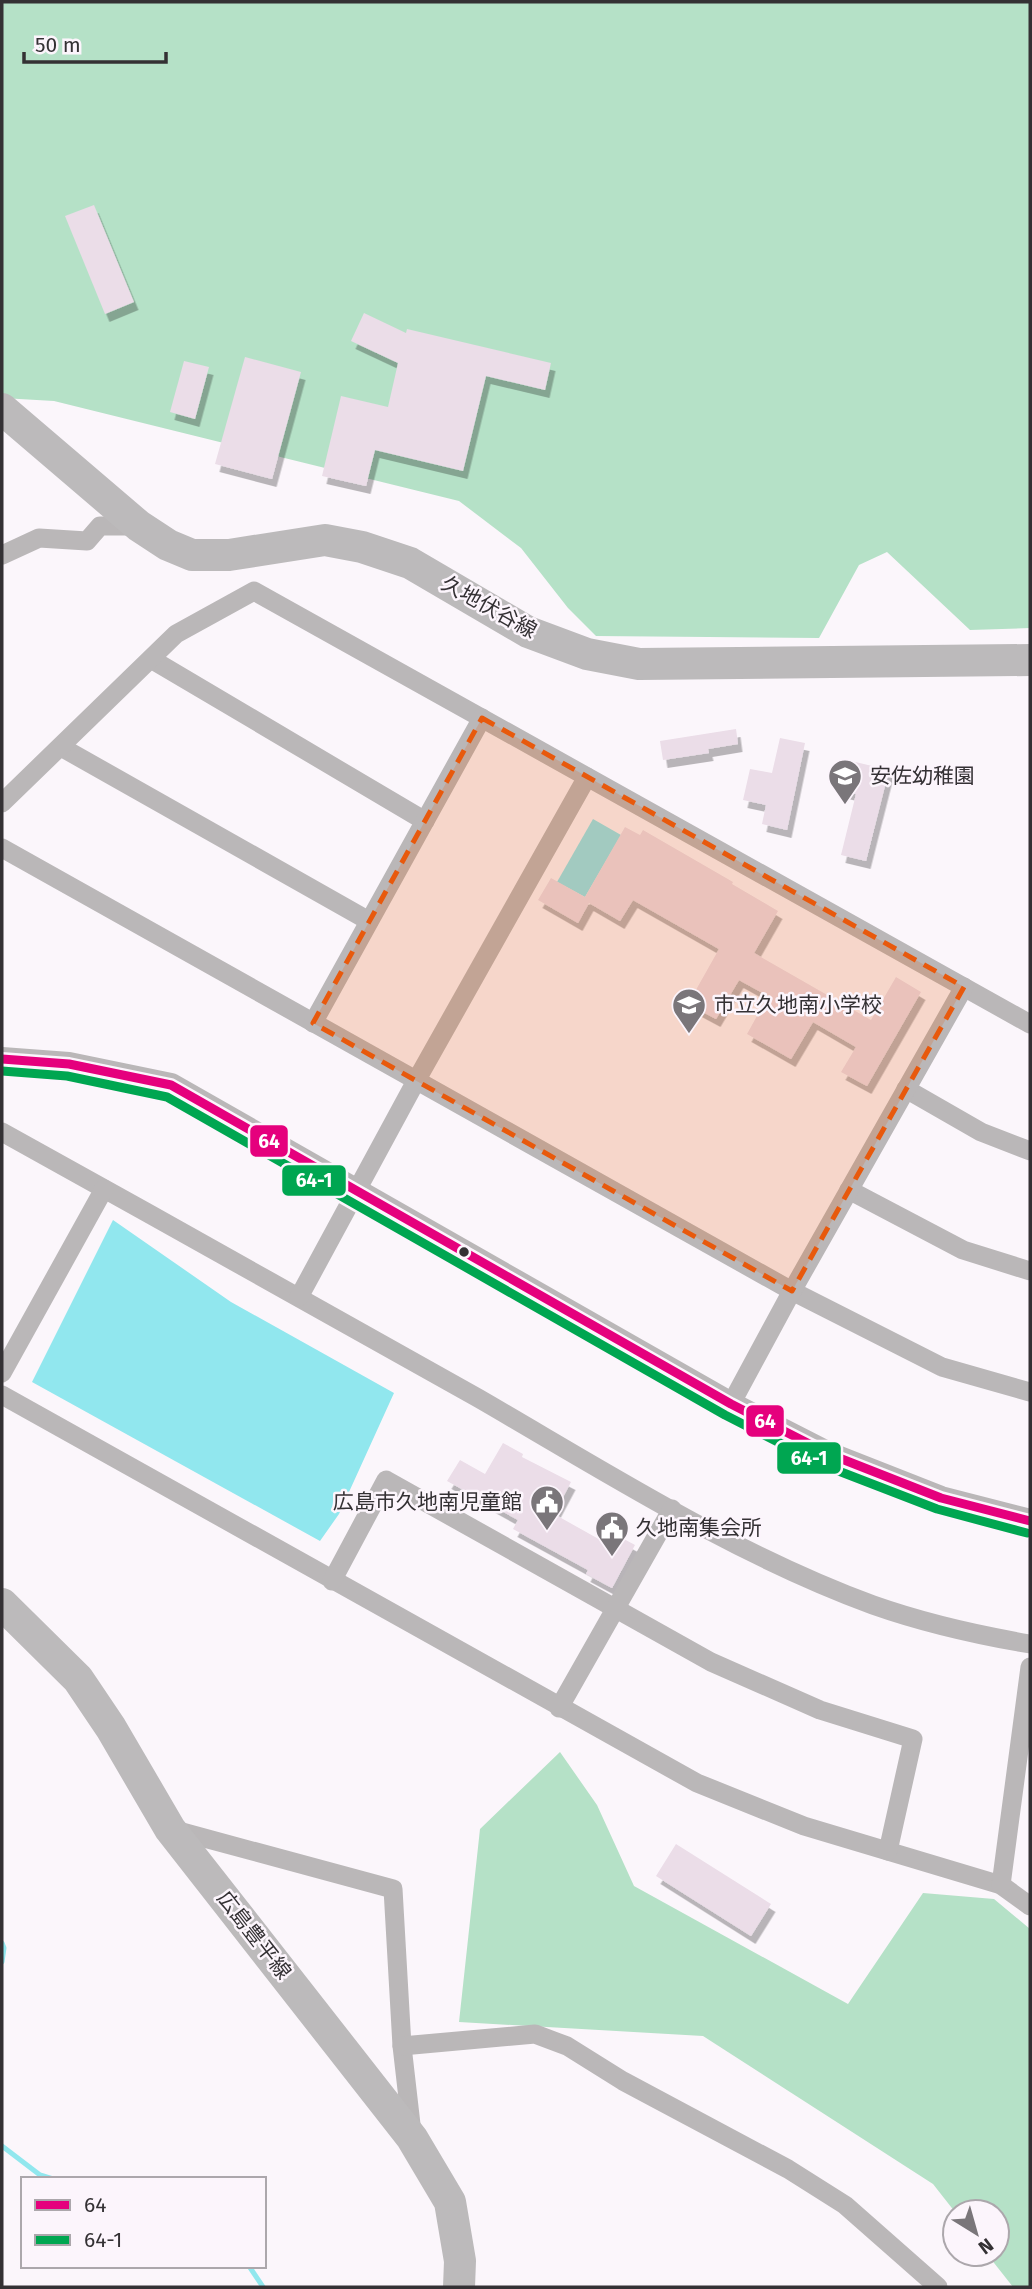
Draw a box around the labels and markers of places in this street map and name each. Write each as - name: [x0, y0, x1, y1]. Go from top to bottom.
- school or university icon: 安佐幼稚園: [826, 757, 864, 806]
- place label: 安佐幼稚園: [870, 763, 975, 789]
- school or university icon: 市立久地南小学校: [670, 986, 708, 1035]
- place label: 市立久地南小学校: [714, 992, 882, 1018]
- unlabelled marker: [457, 1245, 471, 1259]
- public building icon: 広島市久地南児童館: [528, 1483, 566, 1532]
- place label: 広島市久地南児童館: [333, 1489, 522, 1515]
- public building icon: 久地南集会所: [593, 1509, 631, 1558]
- place label: 久地南集会所: [636, 1515, 762, 1541]

